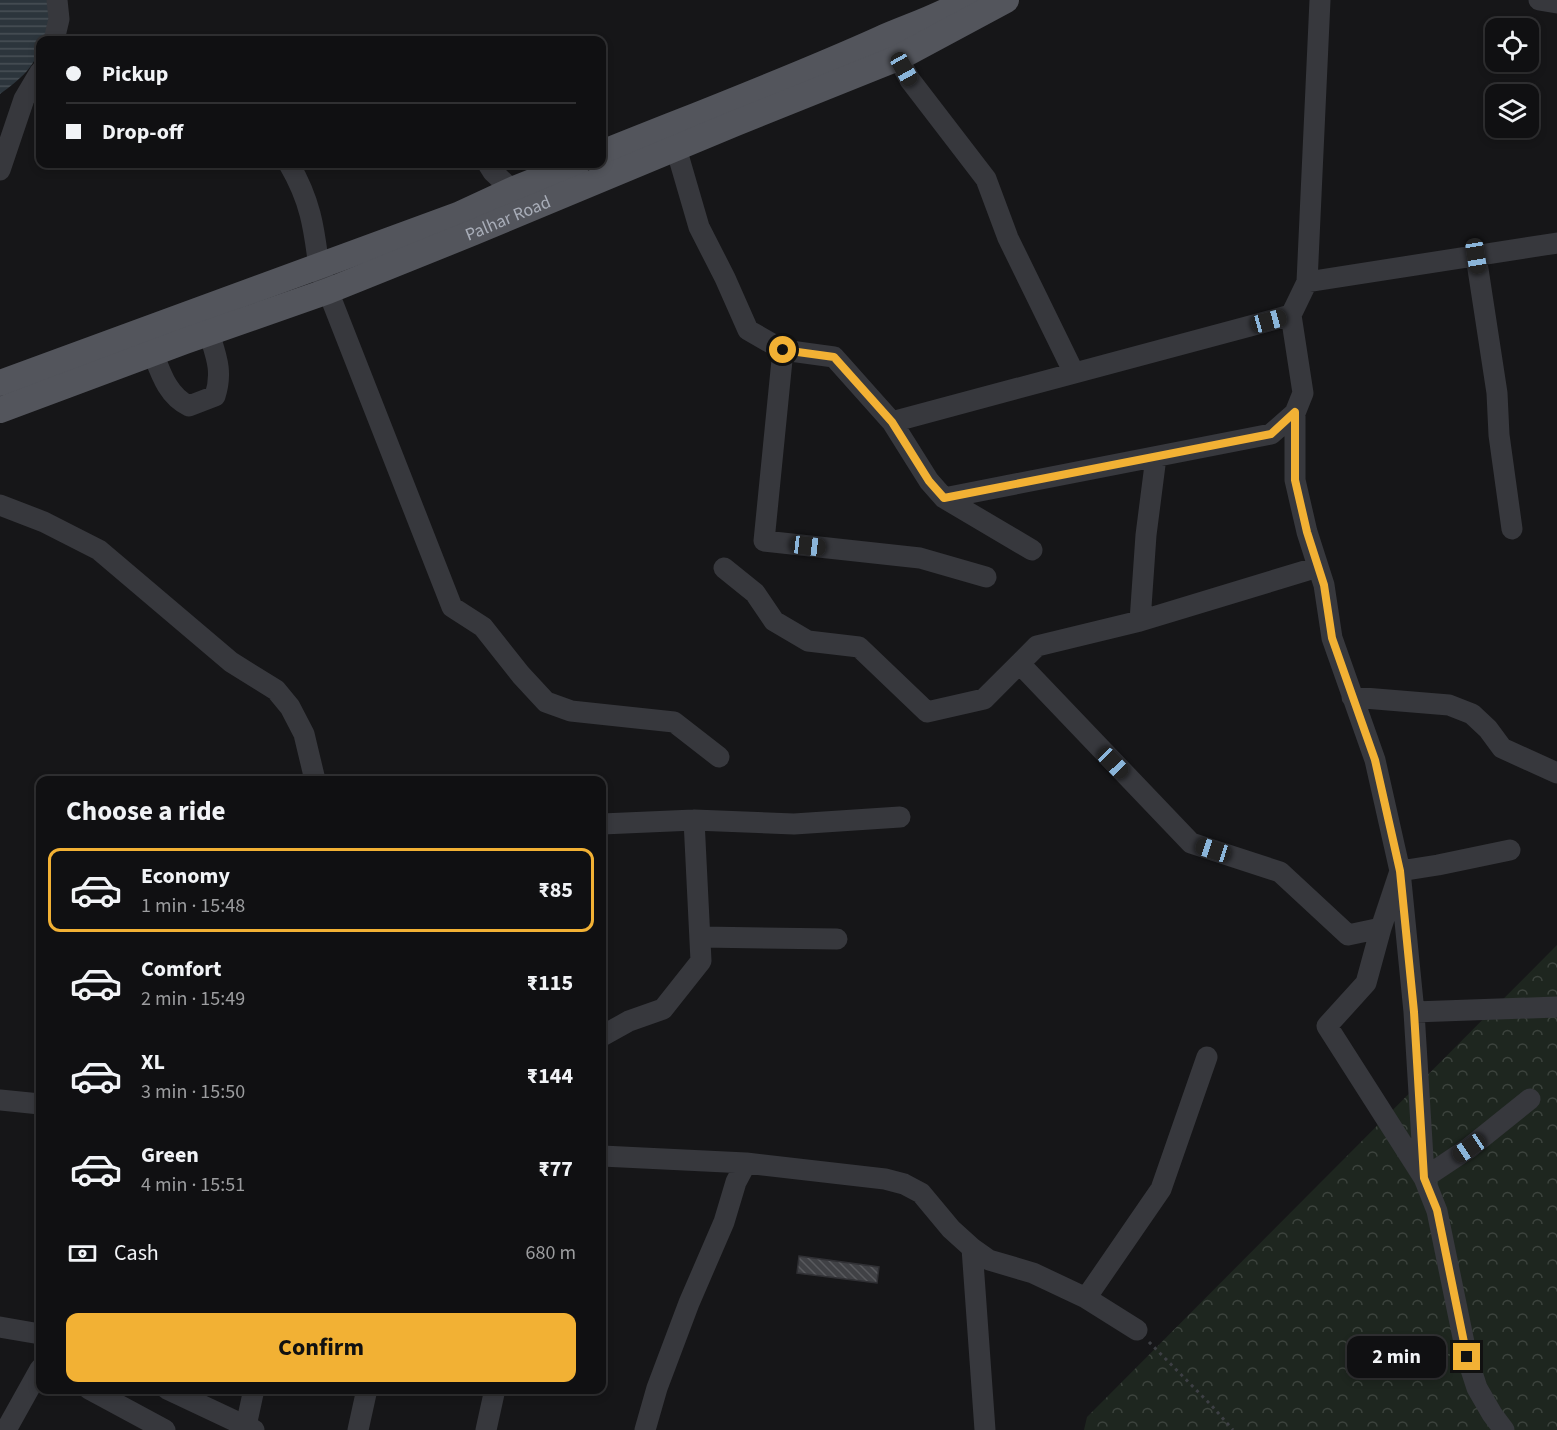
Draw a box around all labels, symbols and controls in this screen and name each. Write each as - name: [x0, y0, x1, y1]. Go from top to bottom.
- map controls: [1485, 18, 1539, 138]
- button: locate: [1485, 18, 1539, 72]
- car: [887, 49, 921, 89]
- text: Pickup: [102, 58, 168, 90]
- button: layers: [1485, 84, 1539, 138]
- text: Drop-off: [102, 116, 183, 148]
- street label: Palhar Road: [462, 190, 555, 247]
- car: [1464, 237, 1488, 275]
- car: [1249, 308, 1289, 334]
- route start: [769, 336, 796, 363]
- car: [789, 535, 827, 557]
- car: [1094, 744, 1132, 782]
- text: Choose a ride: [66, 792, 226, 831]
- car: [1193, 836, 1233, 864]
- text: Economy: [141, 860, 230, 892]
- icon: car: [69, 863, 123, 917]
- text: ₹85: [538, 874, 573, 906]
- text: 1 min · 15:48: [141, 892, 245, 920]
- text: Comfort: [141, 953, 222, 985]
- icon: car: [69, 956, 123, 1010]
- text: ₹115: [527, 967, 573, 999]
- text: 2 min · 15:49: [141, 985, 245, 1013]
- text: XL: [141, 1046, 165, 1078]
- icon: car: [69, 1049, 123, 1103]
- text: ₹144: [527, 1060, 573, 1092]
- text: 3 min · 15:50: [141, 1078, 245, 1106]
- car: [1449, 1130, 1489, 1166]
- text: Green: [141, 1139, 199, 1171]
- icon: car: [69, 1142, 123, 1196]
- text: ₹77: [538, 1153, 573, 1185]
- text: 4 min · 15:51: [141, 1171, 245, 1199]
- icon: cash: [66, 1237, 99, 1270]
- text: Cash: [114, 1237, 159, 1269]
- text: 680 m: [526, 1239, 576, 1267]
- button: Confirm: [66, 1313, 576, 1382]
- callout: 2 min: [1347, 1336, 1446, 1378]
- text: 2 min: [1372, 1343, 1421, 1371]
- route end: [1453, 1343, 1480, 1370]

